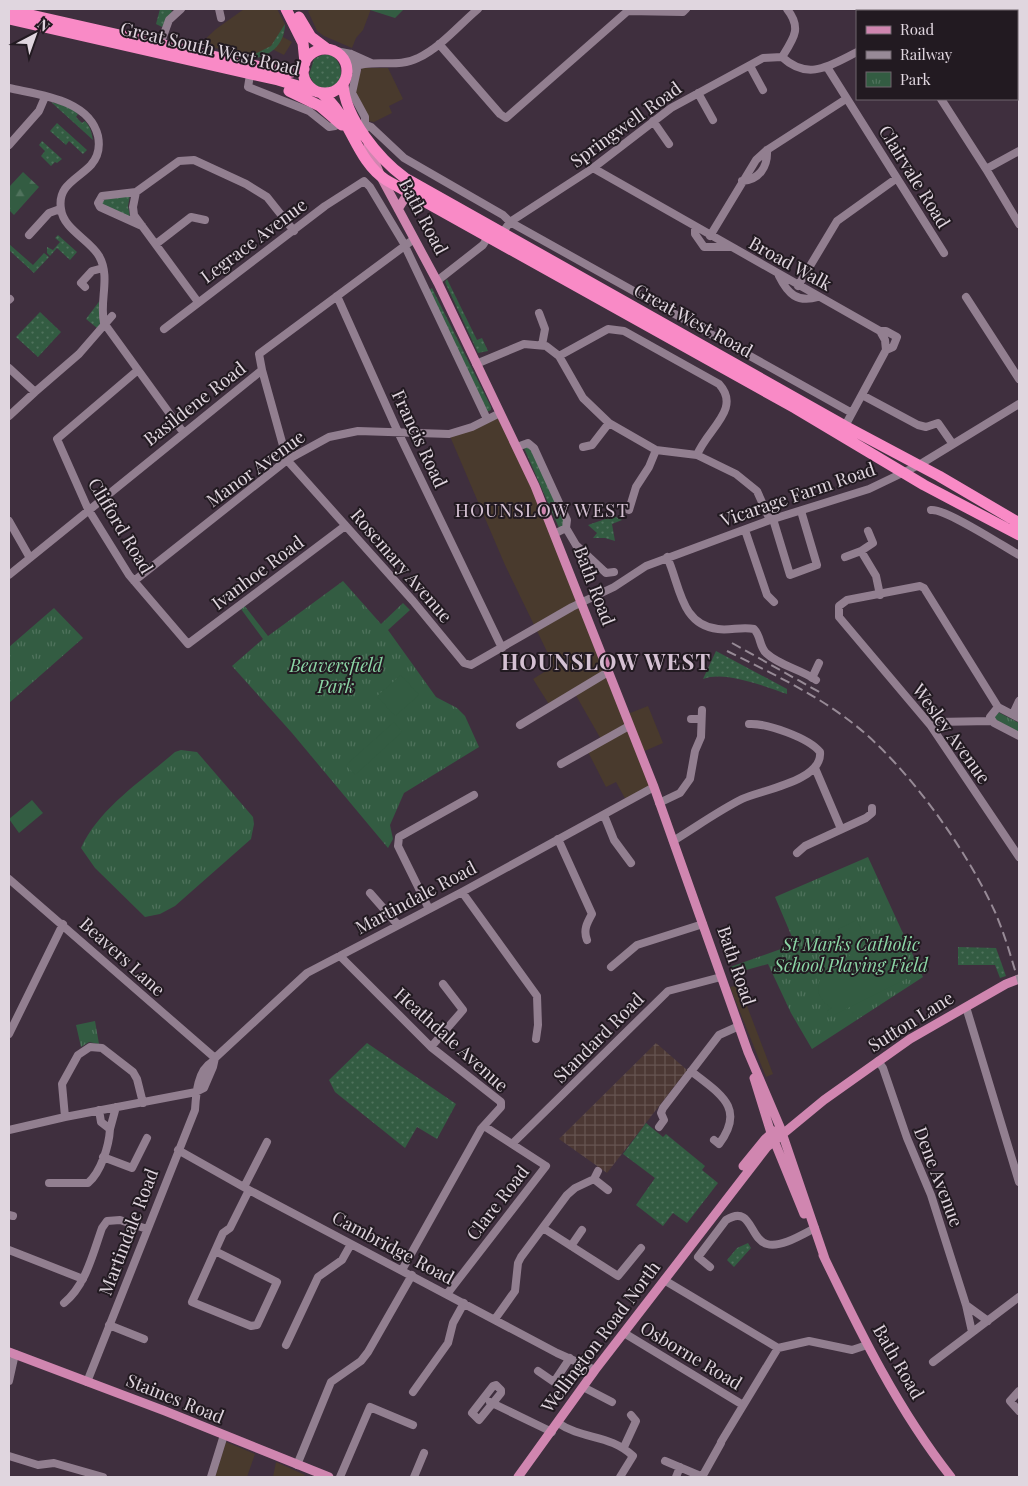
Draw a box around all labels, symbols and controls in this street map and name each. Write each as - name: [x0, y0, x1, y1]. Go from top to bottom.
- north arrow: [10, 10, 60, 60]
- legend: [856, 10, 1018, 100]
- text: N: [34, 14, 54, 35]
- street label: Great South West Road: [118, 16, 303, 80]
- text: Road: [900, 19, 934, 39]
- text: Railway: [900, 44, 953, 64]
- text: Park: [900, 69, 932, 89]
- street label: Springwell Road: [565, 75, 686, 173]
- street label: Clairvale Road: [874, 121, 956, 233]
- street label: Bath Road: [394, 174, 454, 259]
- street label: Legrace Avenue: [195, 192, 311, 288]
- street label: Broad Walk: [745, 230, 836, 296]
- street label: Great West Road: [630, 278, 758, 363]
- street label: Basildene Road: [138, 355, 251, 451]
- street label: Francis Road: [387, 386, 453, 492]
- street label: Manor Avenue: [201, 424, 309, 512]
- street label: Vicarage Farm Road: [716, 456, 879, 532]
- street label: Clifford Road: [83, 473, 159, 578]
- district label: HOUNSLOW WEST: [455, 496, 629, 522]
- street label: Rosemary Avenue: [346, 503, 458, 627]
- street label: Ivanhoe Road: [207, 529, 309, 615]
- street label: Bath Road: [569, 543, 621, 629]
- district label: HOUNSLOW WEST: [501, 646, 711, 676]
- park label: Beaversfield Park: [288, 653, 384, 698]
- street label: Wesley Avenue: [907, 678, 996, 788]
- street label: Martindale Road: [351, 855, 481, 939]
- street label: Beavers Lane: [75, 912, 170, 1001]
- street label: Bath Road: [712, 923, 762, 1009]
- park label: St Marks Catholic School Playing Field: [773, 932, 929, 977]
- street label: Heathdale Avenue: [390, 982, 514, 1097]
- street label: Sutton Lane: [863, 985, 958, 1057]
- street label: Standard Road: [548, 986, 649, 1088]
- street label: Dene Avenue: [909, 1123, 969, 1230]
- street label: Clare Road: [460, 1160, 534, 1245]
- street label: Martindale Road: [93, 1164, 163, 1298]
- street label: Cambridge Road: [328, 1205, 459, 1290]
- street label: Wellington Road North: [535, 1255, 665, 1418]
- street label: Osborne Road: [636, 1315, 747, 1395]
- street label: Bath Road: [868, 1320, 930, 1404]
- street label: Staines Road: [123, 1368, 228, 1429]

